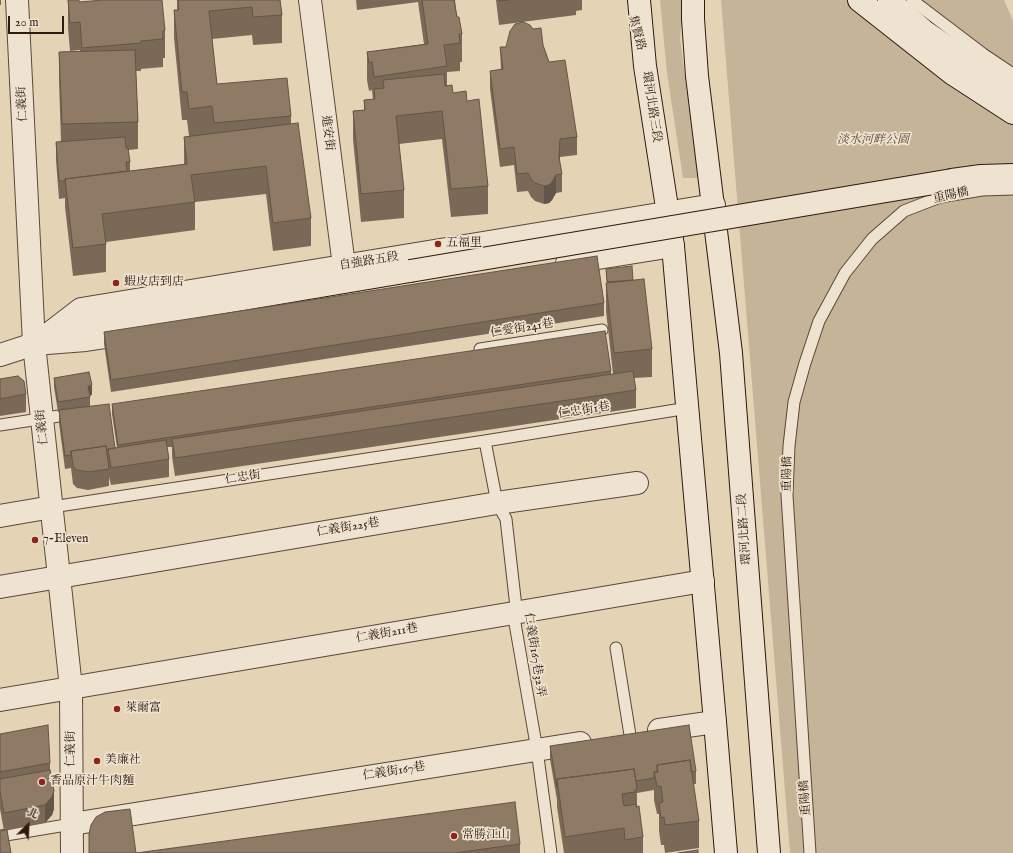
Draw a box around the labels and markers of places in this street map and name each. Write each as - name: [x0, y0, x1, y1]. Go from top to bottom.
- place label: 五福里: [446, 237, 482, 251]
- marker: 五福里: [433, 239, 443, 249]
- place label: 蝦皮店到店: [124, 276, 184, 290]
- marker: 蝦皮店到店: [111, 278, 121, 288]
- place label: 7-Eleven: [43, 533, 88, 547]
- marker: 7-Eleven: [30, 535, 40, 545]
- place label: 萊爾富: [125, 702, 161, 716]
- marker: 萊爾富: [112, 704, 122, 714]
- place label: 美廉社: [105, 754, 141, 768]
- marker: 美廉社: [92, 756, 102, 766]
- place label: 香品原汁牛肉麵: [50, 775, 134, 789]
- marker: 香品原汁牛肉麵: [37, 777, 47, 787]
- place label: 常勝江山: [462, 829, 510, 843]
- marker: 常勝江山: [449, 831, 459, 841]

